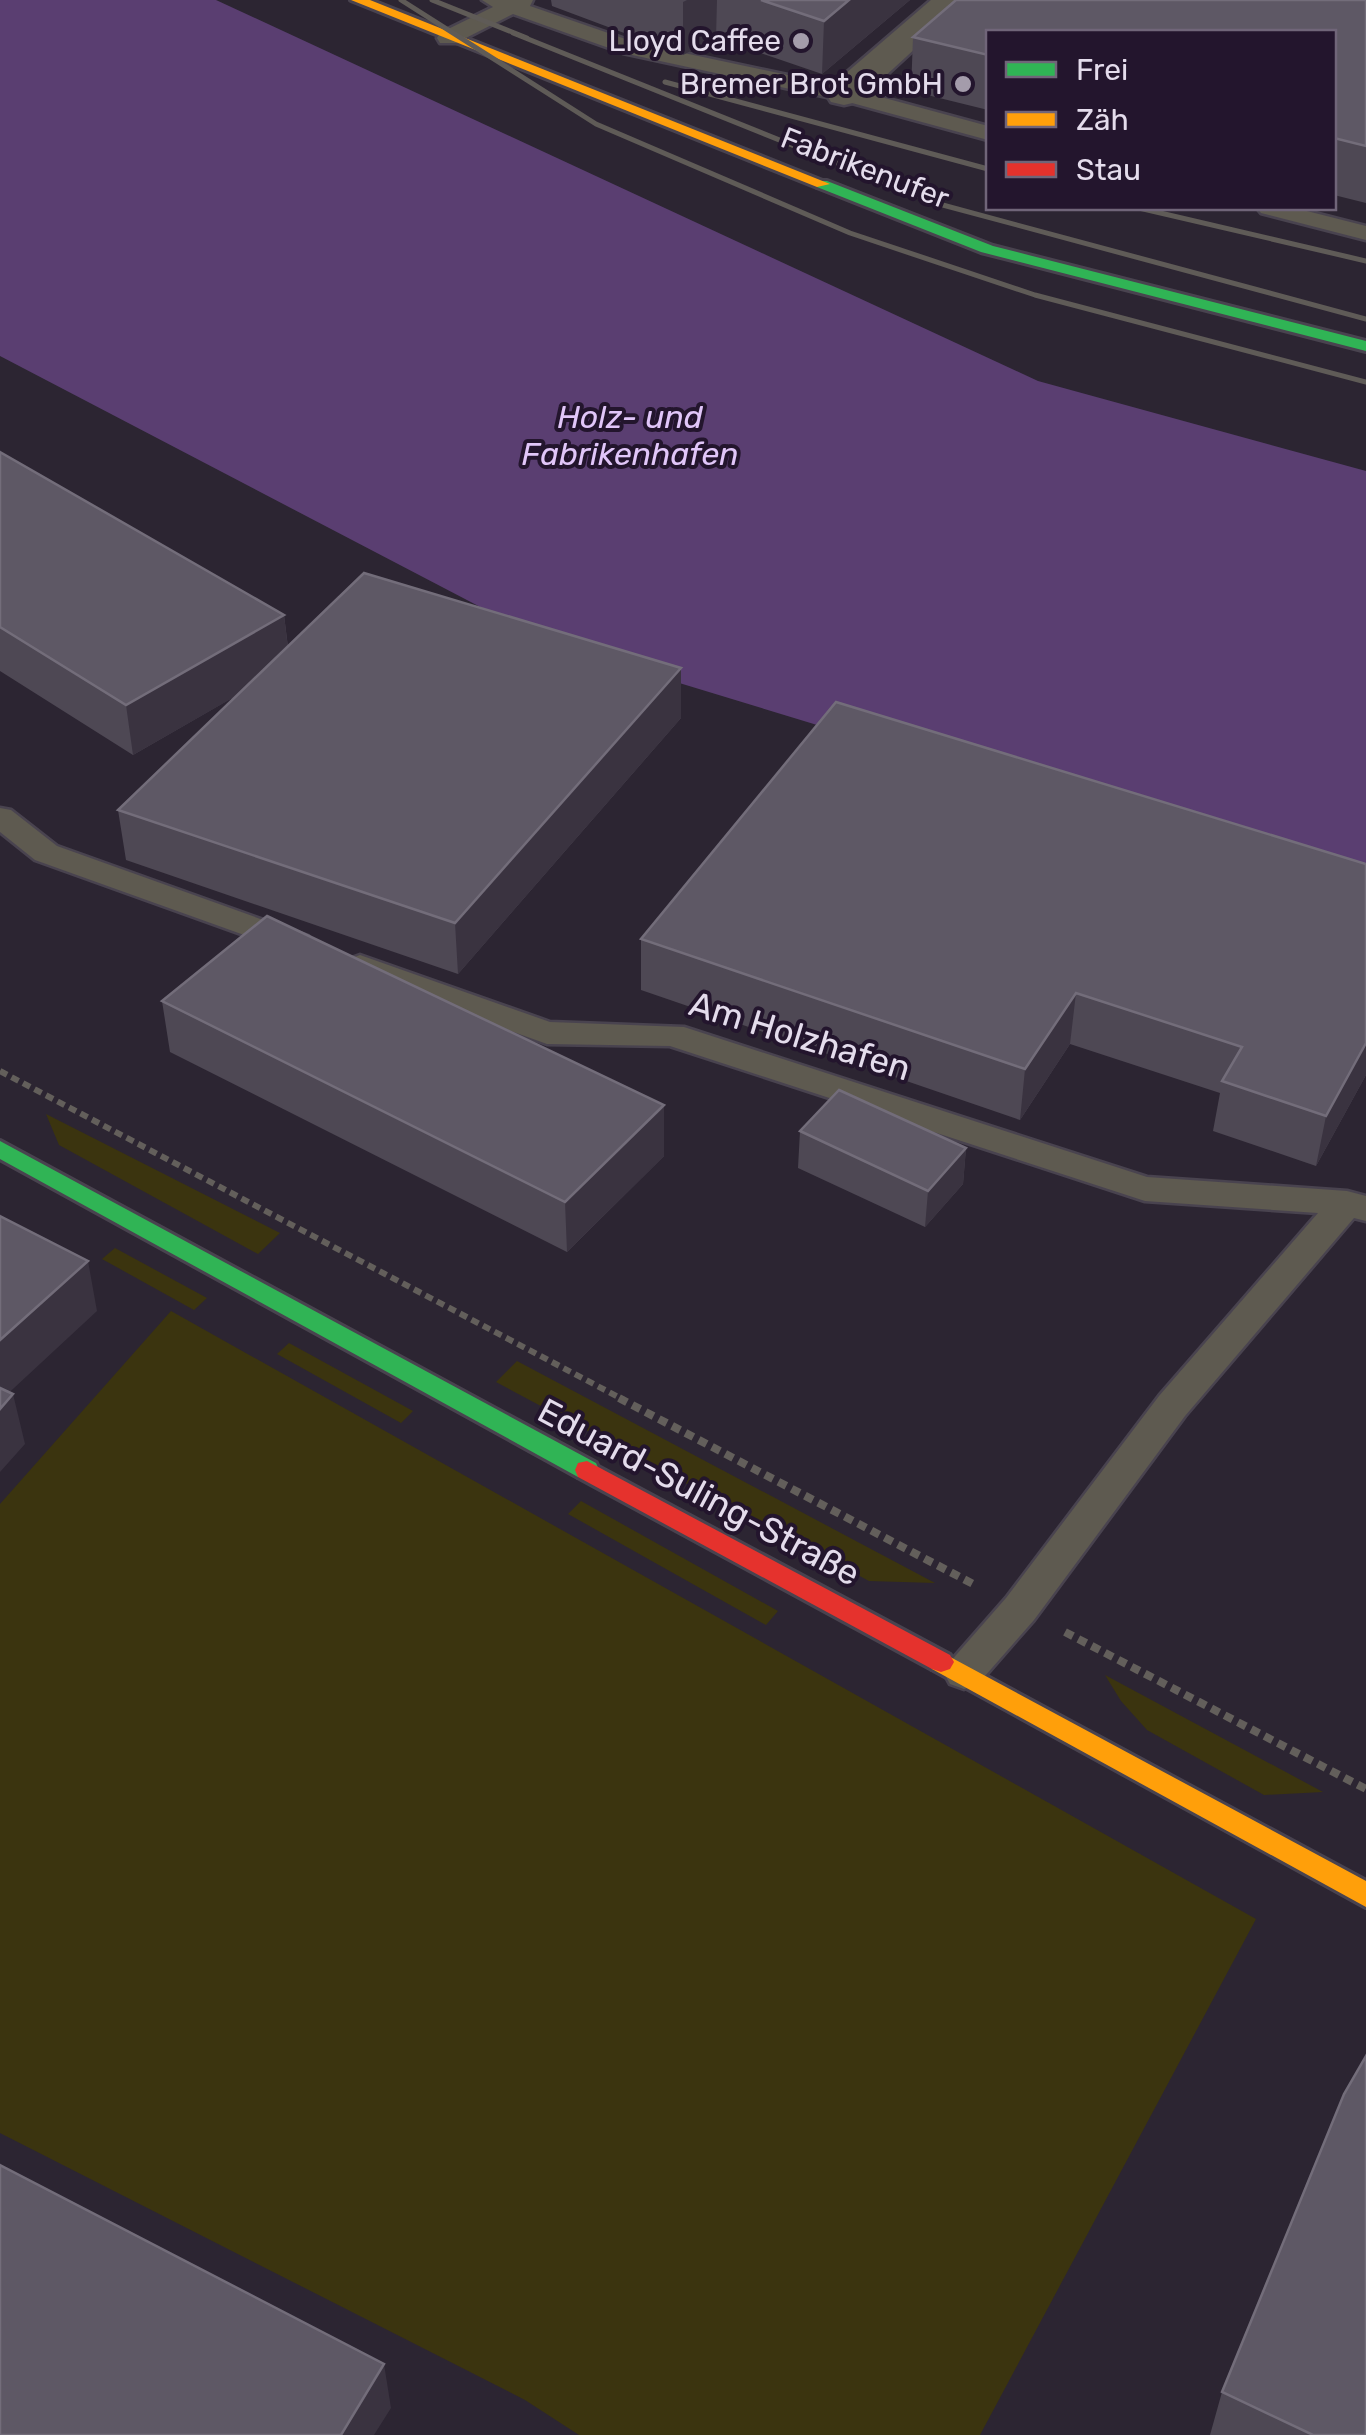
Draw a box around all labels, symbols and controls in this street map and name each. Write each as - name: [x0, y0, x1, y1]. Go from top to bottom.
- place label: Lloyd Caffee: [609, 23, 781, 59]
- marker: Lloyd Caffee: [790, 30, 812, 52]
- legend: [986, 30, 1336, 210]
- text: Frei: [1076, 52, 1128, 88]
- place label: Bremer Brot GmbH: [680, 66, 943, 102]
- marker: Bremer Brot GmbH: [952, 73, 974, 95]
- text: Zäh: [1076, 102, 1129, 138]
- street label: Fabrikenufer: [776, 119, 955, 217]
- text: Stau: [1076, 152, 1141, 188]
- water label: Holz- und Fabrikenhafen: [521, 398, 739, 473]
- street label: Am Holzhafen: [684, 982, 916, 1090]
- street label: Eduard-Suling-Straße: [531, 1389, 867, 1595]

